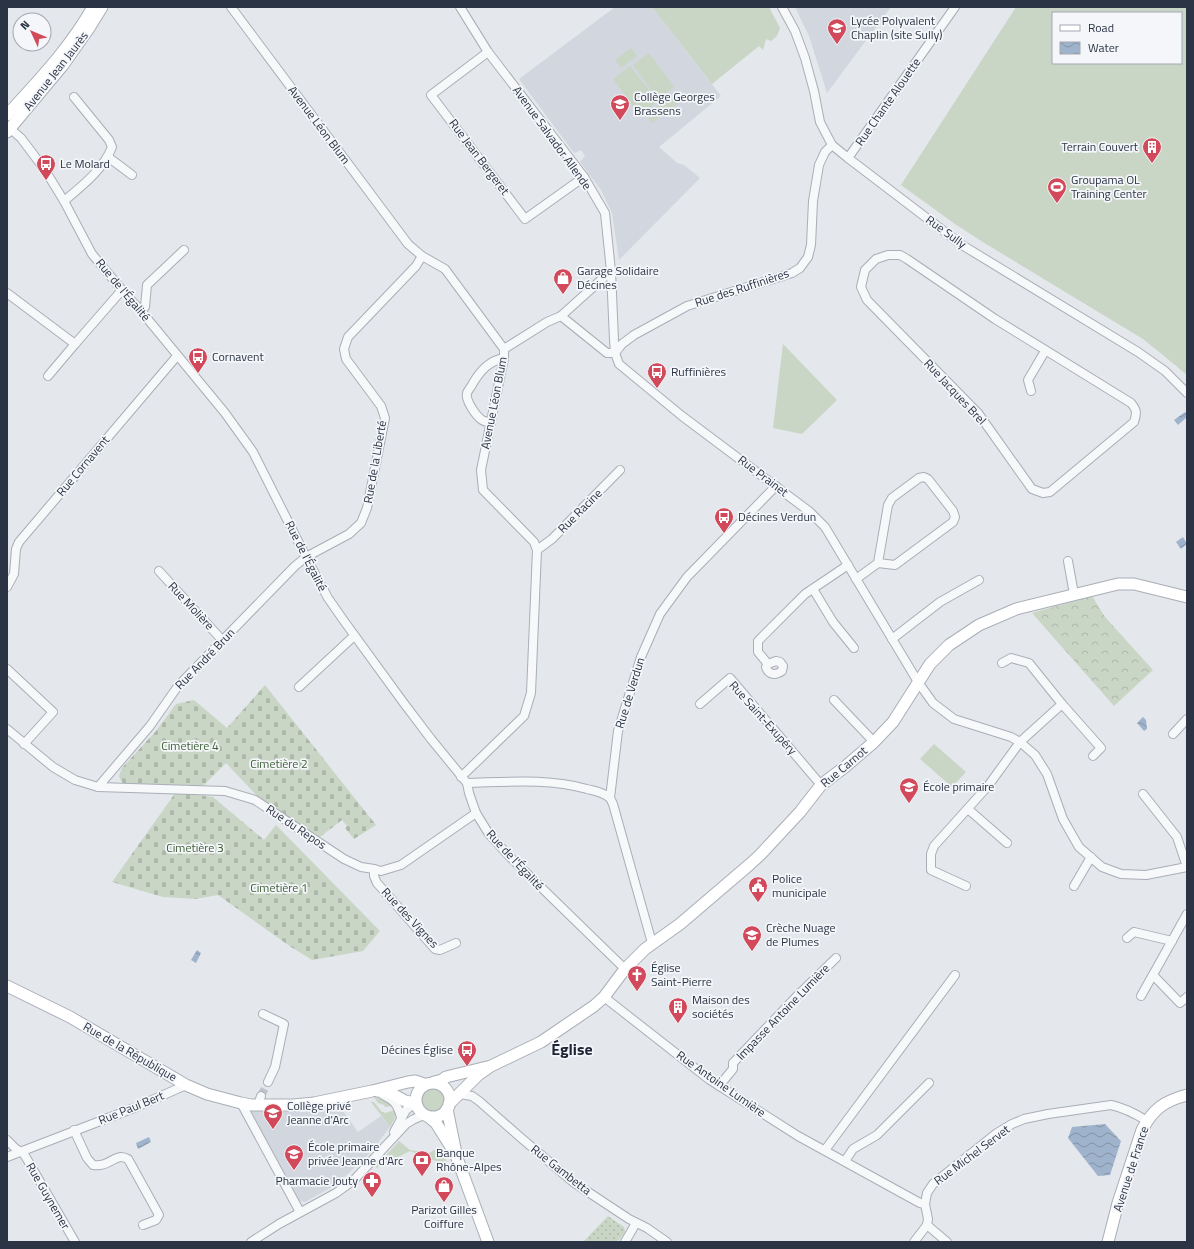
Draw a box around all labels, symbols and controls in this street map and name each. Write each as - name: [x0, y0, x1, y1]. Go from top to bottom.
- place label: Lycée Polyvalent Chaplin (site Sully): [851, 11, 942, 44]
- north arrow: [12, 12, 52, 52]
- legend: [1052, 12, 1182, 64]
- text: N: [16, 17, 33, 33]
- school or university icon: Lycée Polyvalent Chaplin (site Sully): [826, 17, 848, 45]
- text: Road: [1088, 18, 1114, 37]
- street label: Avenue Jean Jaurès: [18, 27, 93, 114]
- text: Water: [1088, 38, 1119, 57]
- street label: Rue Chante Alouette: [850, 54, 925, 150]
- street label: Avenue Léon Blum: [284, 81, 355, 168]
- street label: Avenue Salvador Allende: [508, 82, 597, 194]
- place label: Collège Georges Brassens: [634, 87, 715, 120]
- school or university icon: Collège Georges Brassens: [609, 93, 631, 121]
- street label: Rue Jean Bergeret: [444, 115, 515, 199]
- building icon: Terrain Couvert: [1141, 136, 1163, 164]
- place label: Terrain Couvert: [1061, 137, 1139, 156]
- bus stop icon: Le Molard: [35, 153, 57, 181]
- place label: Le Molard: [60, 154, 110, 173]
- place label: Groupama OL Training Center: [1071, 170, 1147, 203]
- sports icon: Groupama OL Training Center: [1046, 176, 1068, 204]
- street label: Rue Sully: [922, 210, 971, 253]
- street label: Rue de l'Égalité: [91, 254, 155, 325]
- place label: Garage Solidaire Décines: [577, 261, 659, 294]
- street label: Rue des Ruffinières: [692, 263, 792, 312]
- shop icon: Garage Solidaire Décines: [552, 267, 574, 295]
- bus stop icon: Cornavent: [187, 346, 209, 374]
- place label: Cornavent: [212, 347, 264, 366]
- street label: Rue Jacques Brel: [920, 354, 991, 429]
- street label: Avenue Léon Blum: [475, 355, 512, 451]
- bus stop icon: Ruffinières: [646, 361, 668, 389]
- place label: Ruffinières: [671, 362, 727, 381]
- street label: Rue de la Liberté: [358, 419, 391, 505]
- street label: Rue Cornavent: [52, 431, 114, 500]
- street label: Rue Prainet: [734, 450, 793, 501]
- street label: Rue Racine: [553, 484, 606, 537]
- bus stop icon: Décines Verdun: [713, 506, 735, 534]
- place label: Décines Verdun: [738, 507, 816, 526]
- street label: Rue de l'Égalité: [280, 517, 332, 594]
- street label: Rue Molière: [164, 577, 219, 634]
- street label: Rue André Brun: [170, 623, 239, 694]
- street label: Rue de Verdun: [610, 655, 649, 731]
- street label: Rue Saint-Exupéry: [725, 676, 802, 759]
- park label: Cimetière 4: [161, 736, 219, 755]
- street label: Rue Carnot: [816, 741, 872, 792]
- park label: Cimetière 2: [250, 754, 308, 773]
- school or university icon: École primaire: [898, 776, 920, 804]
- place label: École primaire: [923, 777, 994, 796]
- street label: Rue du Repos: [262, 799, 331, 854]
- street label: Rue de l'Égalité: [482, 825, 549, 894]
- park label: Cimetière 3: [166, 838, 224, 857]
- place label: Police municipale: [772, 869, 827, 902]
- public building icon: Police municipale: [747, 875, 769, 903]
- park label: Cimetière 1: [250, 878, 308, 897]
- street label: Rue des Vignes: [377, 883, 444, 953]
- place label: Crèche Nuage de Plumes: [766, 918, 836, 951]
- school or university icon: Crèche Nuage de Plumes: [741, 924, 763, 952]
- place label: Église Saint-Pierre: [651, 958, 712, 991]
- street label: Impasse Antoine Lumière: [731, 959, 834, 1064]
- church icon: Église Saint-Pierre: [626, 964, 648, 992]
- place label: Maison des sociétés: [692, 990, 750, 1023]
- building icon: Maison des sociétés: [667, 996, 689, 1024]
- street label: Rue de la République: [80, 1017, 181, 1086]
- district label: Église: [551, 1037, 593, 1061]
- bus stop icon: Décines Église: [456, 1039, 478, 1067]
- place label: Décines Église: [381, 1040, 453, 1059]
- street label: Rue Antoine Lumière: [673, 1046, 770, 1122]
- street label: Rue Paul Bert: [95, 1085, 167, 1129]
- place label: Collège privé Jeanne d'Arc: [287, 1096, 351, 1129]
- school or university icon: Collège privé Jeanne d'Arc: [262, 1102, 284, 1130]
- street label: Rue Michel Servet: [930, 1119, 1014, 1190]
- street label: Avenue de France: [1108, 1124, 1153, 1214]
- place label: École primaire privée Jeanne d'Arc: [308, 1137, 403, 1170]
- street label: Rue Gambetta: [527, 1140, 596, 1199]
- school or university icon: École primaire privée Jeanne d'Arc: [283, 1143, 305, 1171]
- place label: Banque Rhône-Alpes: [436, 1143, 502, 1176]
- bank icon: Banque Rhône-Alpes: [411, 1149, 433, 1177]
- street label: Rue Guynemer: [22, 1159, 75, 1233]
- pharmacy icon: Pharmacie Jouty: [361, 1170, 383, 1198]
- place label: Pharmacie Jouty: [276, 1171, 358, 1190]
- shop icon: Parizot Gilles Coiffure: [433, 1175, 455, 1203]
- place label: Parizot Gilles Coiffure: [411, 1200, 477, 1233]

